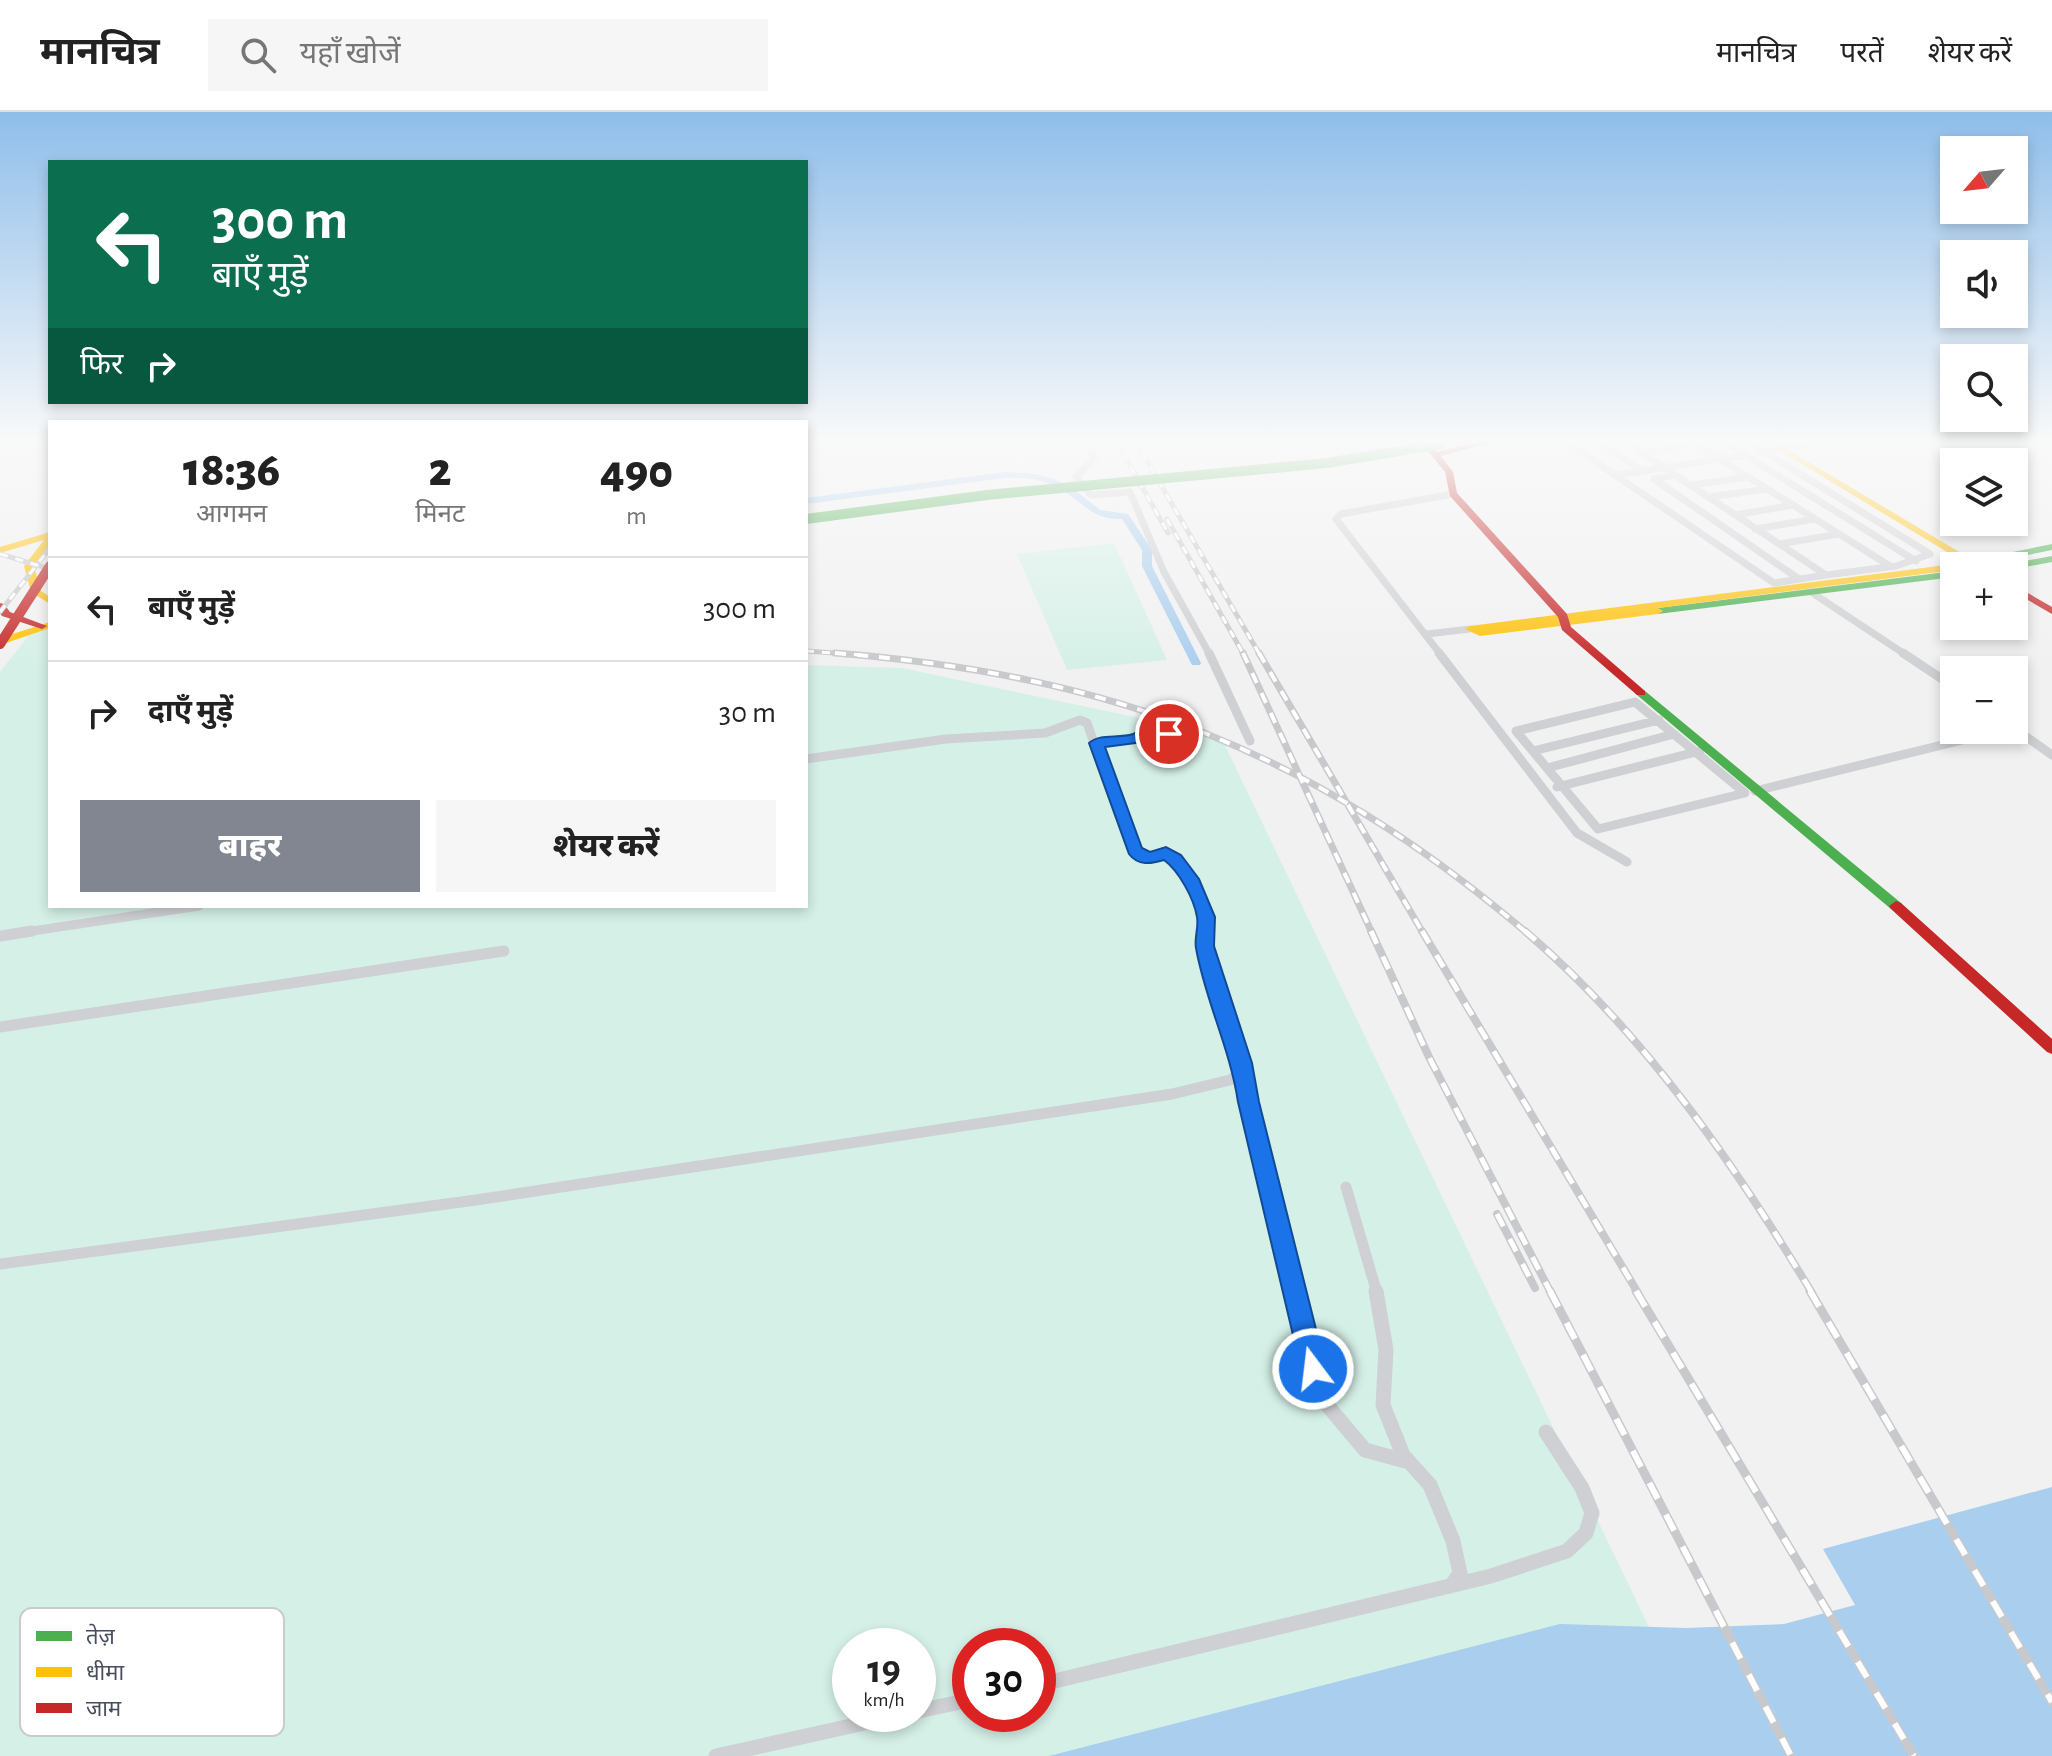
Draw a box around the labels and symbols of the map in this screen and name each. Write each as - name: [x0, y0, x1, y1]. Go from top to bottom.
- north arrow: [1940, 136, 2028, 224]
- pin: [1135, 700, 1203, 768]
- position arrow: [1271, 1327, 1355, 1411]
- legend: [20, 1608, 284, 1736]
- text: तेज़: [86, 1623, 116, 1648]
- speed limit sign: 30: [952, 1628, 1056, 1732]
- text: धीमा: [86, 1660, 124, 1684]
- text: जाम: [86, 1698, 122, 1720]

